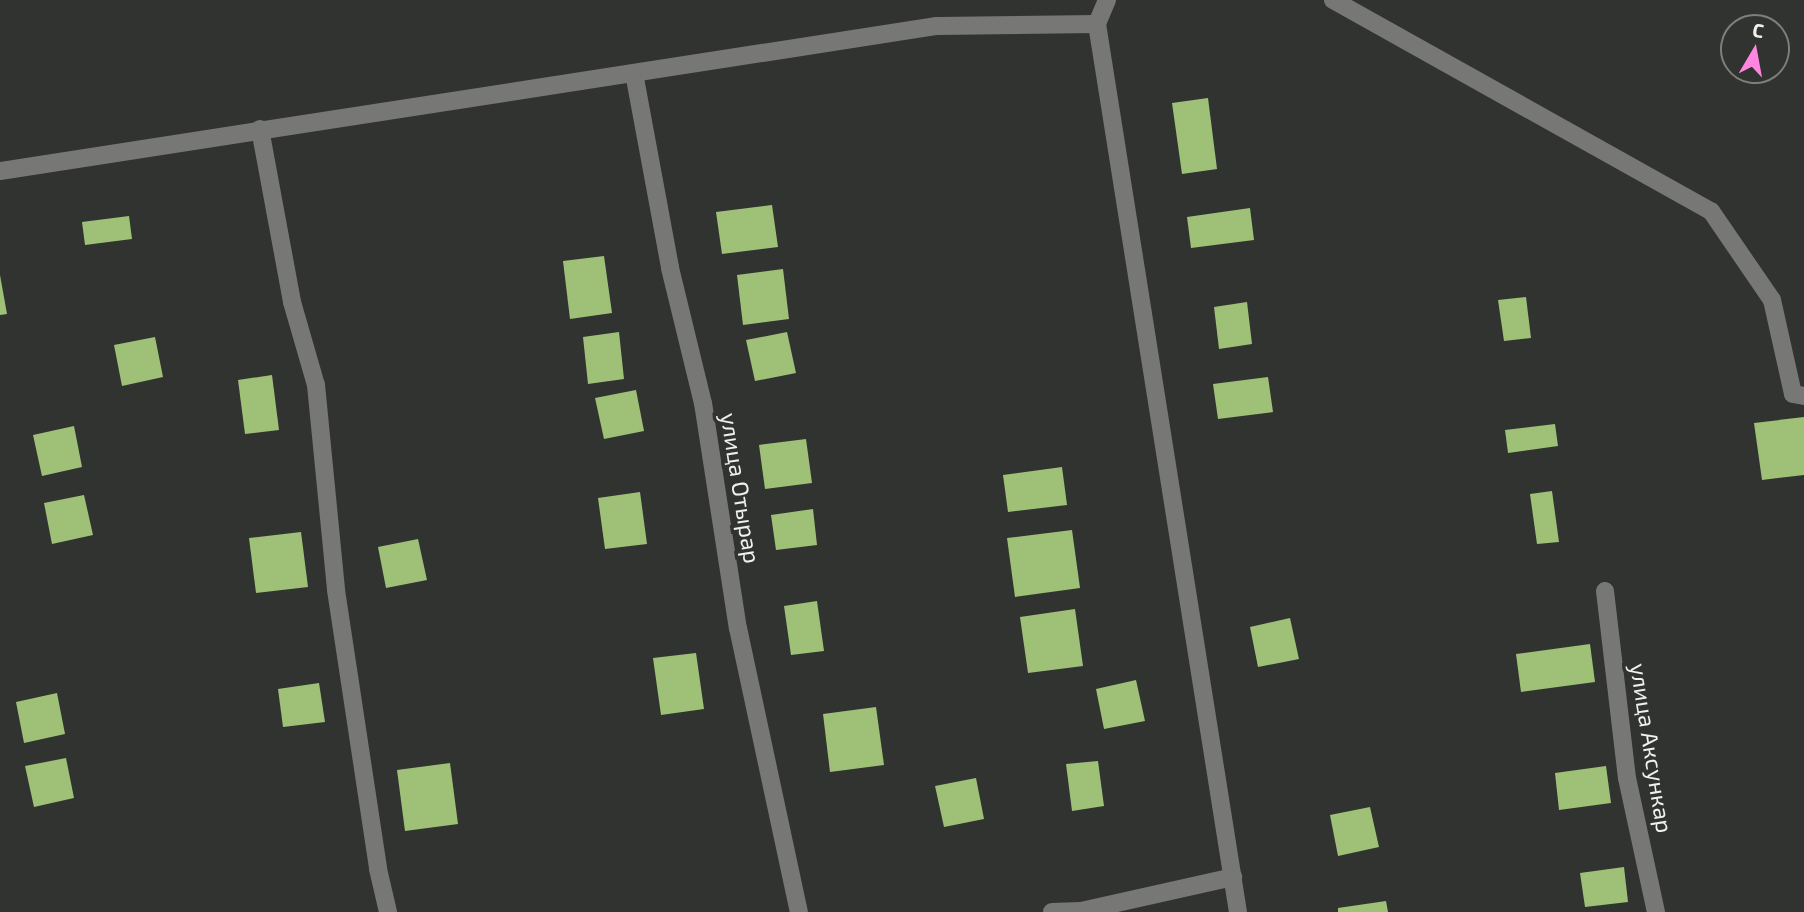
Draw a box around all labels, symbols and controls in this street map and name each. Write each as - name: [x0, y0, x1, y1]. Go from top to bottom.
- north arrow: [1720, 14, 1790, 84]
- text: С: [1751, 17, 1766, 42]
- street label: улица Отырар: [715, 411, 767, 565]
- street label: улица Аксункар: [1625, 661, 1679, 835]

